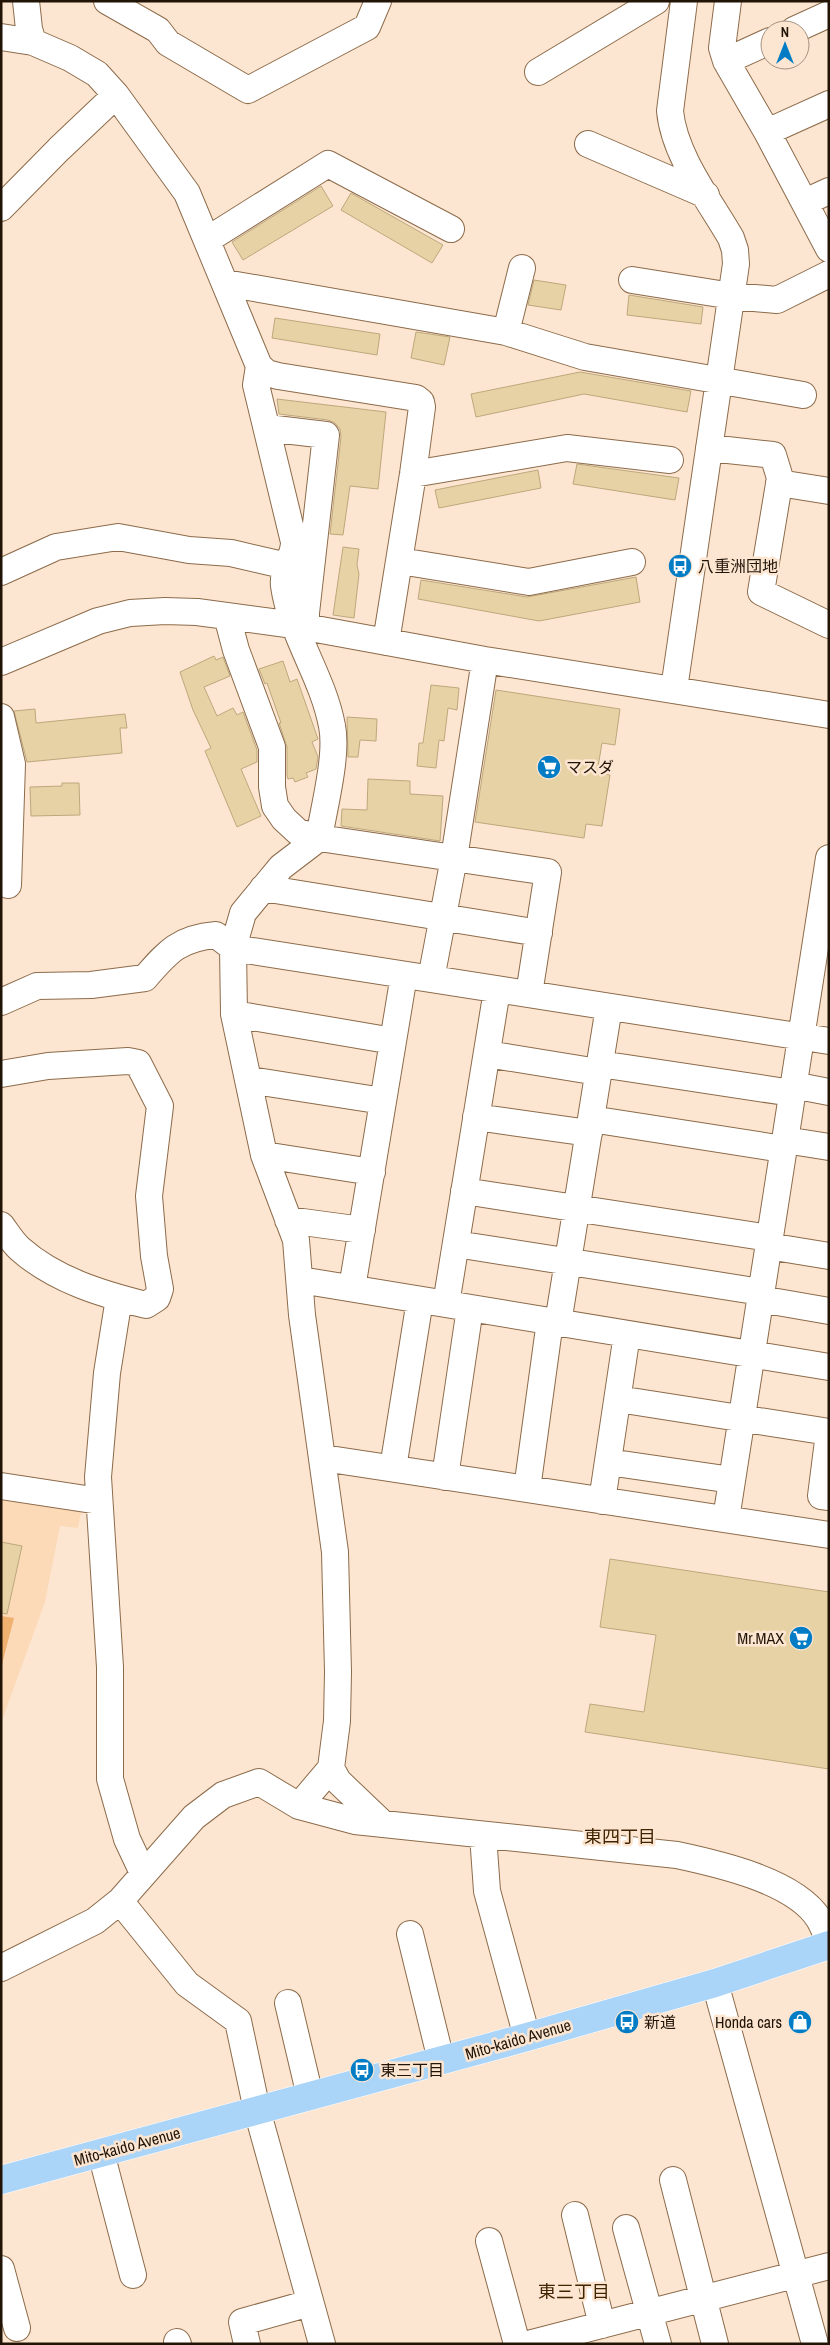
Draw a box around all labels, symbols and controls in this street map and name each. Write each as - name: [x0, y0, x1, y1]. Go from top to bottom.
- north arrow: [760, 20, 810, 70]
- text: N: [781, 23, 789, 41]
- bus stop icon: 八重洲団地: [667, 553, 693, 579]
- place label: 八重洲団地: [698, 555, 778, 577]
- supermarket icon: マスダ: [536, 754, 562, 780]
- place label: マスダ: [566, 756, 614, 778]
- supermarket icon: Mr.MAX: [788, 1625, 814, 1651]
- place label: Mr.MAX: [737, 1627, 784, 1649]
- district label: 東四丁目: [584, 1824, 656, 1849]
- bus stop icon: 新道: [614, 2009, 640, 2035]
- shop icon: Honda cars: [787, 2009, 813, 2035]
- place label: 新道: [644, 2011, 676, 2033]
- place label: Honda cars: [715, 2011, 782, 2033]
- street label: Mito-kaido Avenue: [462, 2013, 574, 2065]
- bus stop icon: 東三丁目: [349, 2057, 375, 2083]
- place label: 東三丁目: [380, 2059, 444, 2081]
- street label: Mito-kaido Avenue: [71, 2121, 183, 2171]
- district label: 東三丁目: [538, 2279, 610, 2304]

